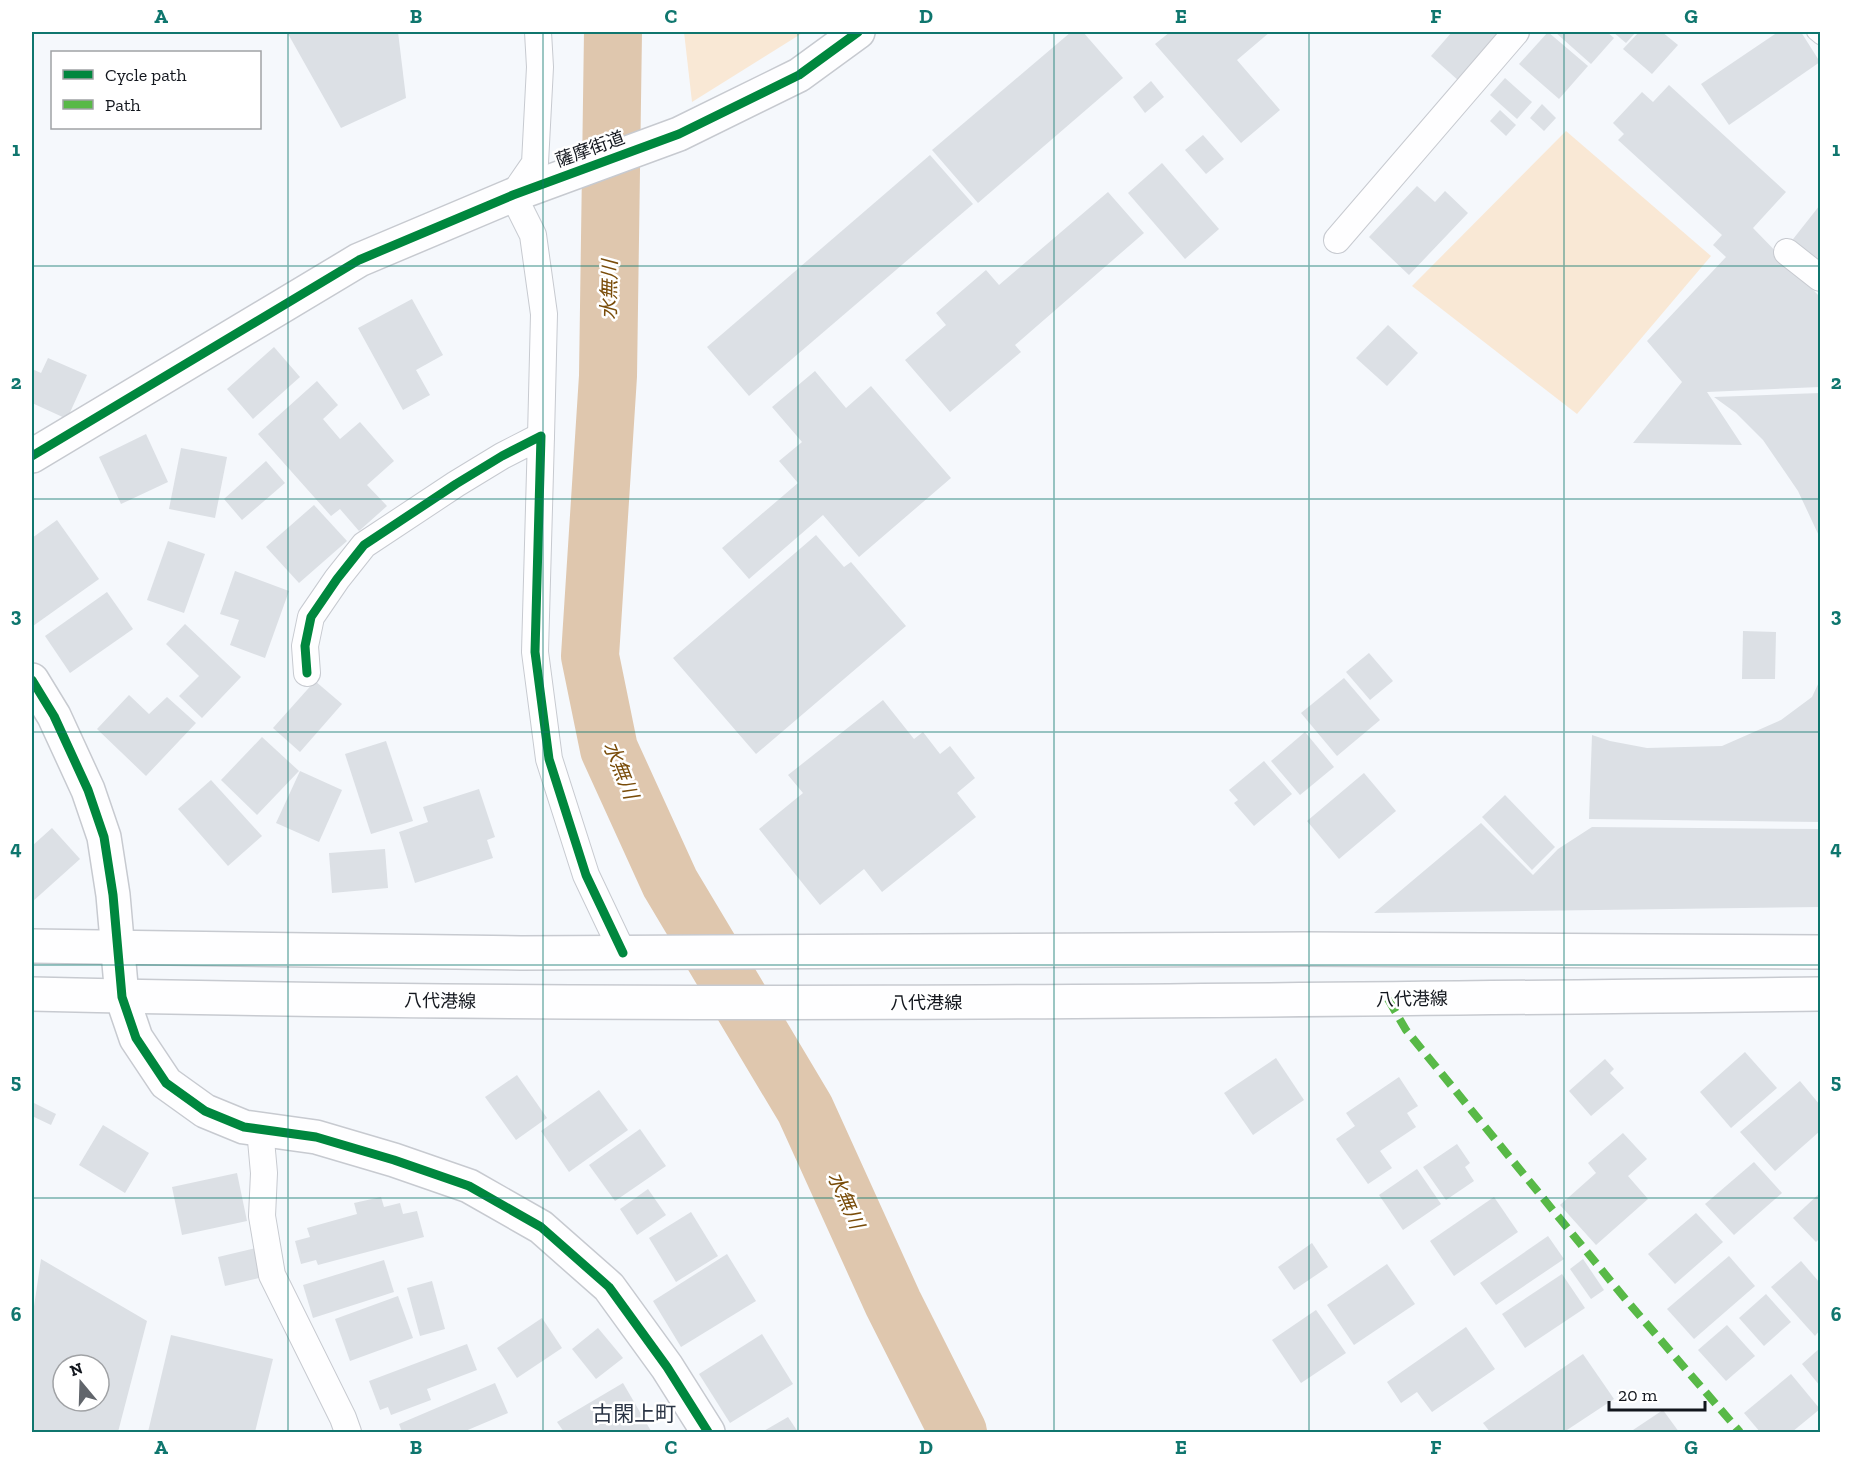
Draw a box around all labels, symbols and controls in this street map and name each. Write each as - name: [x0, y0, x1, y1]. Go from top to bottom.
- text: A: [154, 4, 168, 28]
- text: B: [410, 4, 422, 28]
- text: C: [665, 4, 678, 28]
- text: D: [919, 4, 933, 28]
- text: E: [1175, 4, 1187, 28]
- text: F: [1430, 4, 1442, 28]
- text: G: [1684, 4, 1698, 28]
- legend: [51, 51, 261, 129]
- text: Cycle path: [105, 64, 187, 86]
- text: Path: [105, 94, 141, 116]
- street label: 薩摩街道: [552, 126, 628, 172]
- text: 1: [12, 137, 20, 161]
- text: 1: [1832, 137, 1840, 161]
- water label: 水無川: [596, 258, 622, 320]
- text: 2: [11, 370, 22, 394]
- text: 2: [1831, 370, 1842, 394]
- text: 3: [11, 603, 22, 627]
- text: 3: [1831, 603, 1842, 627]
- water label: 水無川: [599, 738, 644, 804]
- text: 4: [10, 836, 22, 860]
- text: 4: [1830, 836, 1842, 860]
- street label: 八代港線: [1376, 987, 1448, 1011]
- street label: 八代港線: [404, 989, 476, 1013]
- street label: 八代港線: [890, 992, 962, 1014]
- text: 5: [11, 1069, 21, 1093]
- text: 5: [1831, 1069, 1841, 1093]
- water label: 水無川: [823, 1168, 870, 1234]
- text: 6: [11, 1302, 22, 1326]
- text: 6: [1831, 1302, 1842, 1326]
- north arrow: [51, 1353, 111, 1413]
- text: N: [67, 1358, 85, 1380]
- scale bar: [1609, 1374, 1705, 1412]
- text: 20 m: [1618, 1384, 1658, 1406]
- district label: 古閑上町: [592, 1401, 676, 1426]
- text: A: [154, 1435, 168, 1459]
- text: B: [410, 1435, 422, 1459]
- text: C: [665, 1435, 678, 1459]
- text: D: [919, 1435, 933, 1459]
- text: E: [1175, 1435, 1187, 1459]
- text: F: [1430, 1435, 1442, 1459]
- text: G: [1684, 1435, 1698, 1459]

